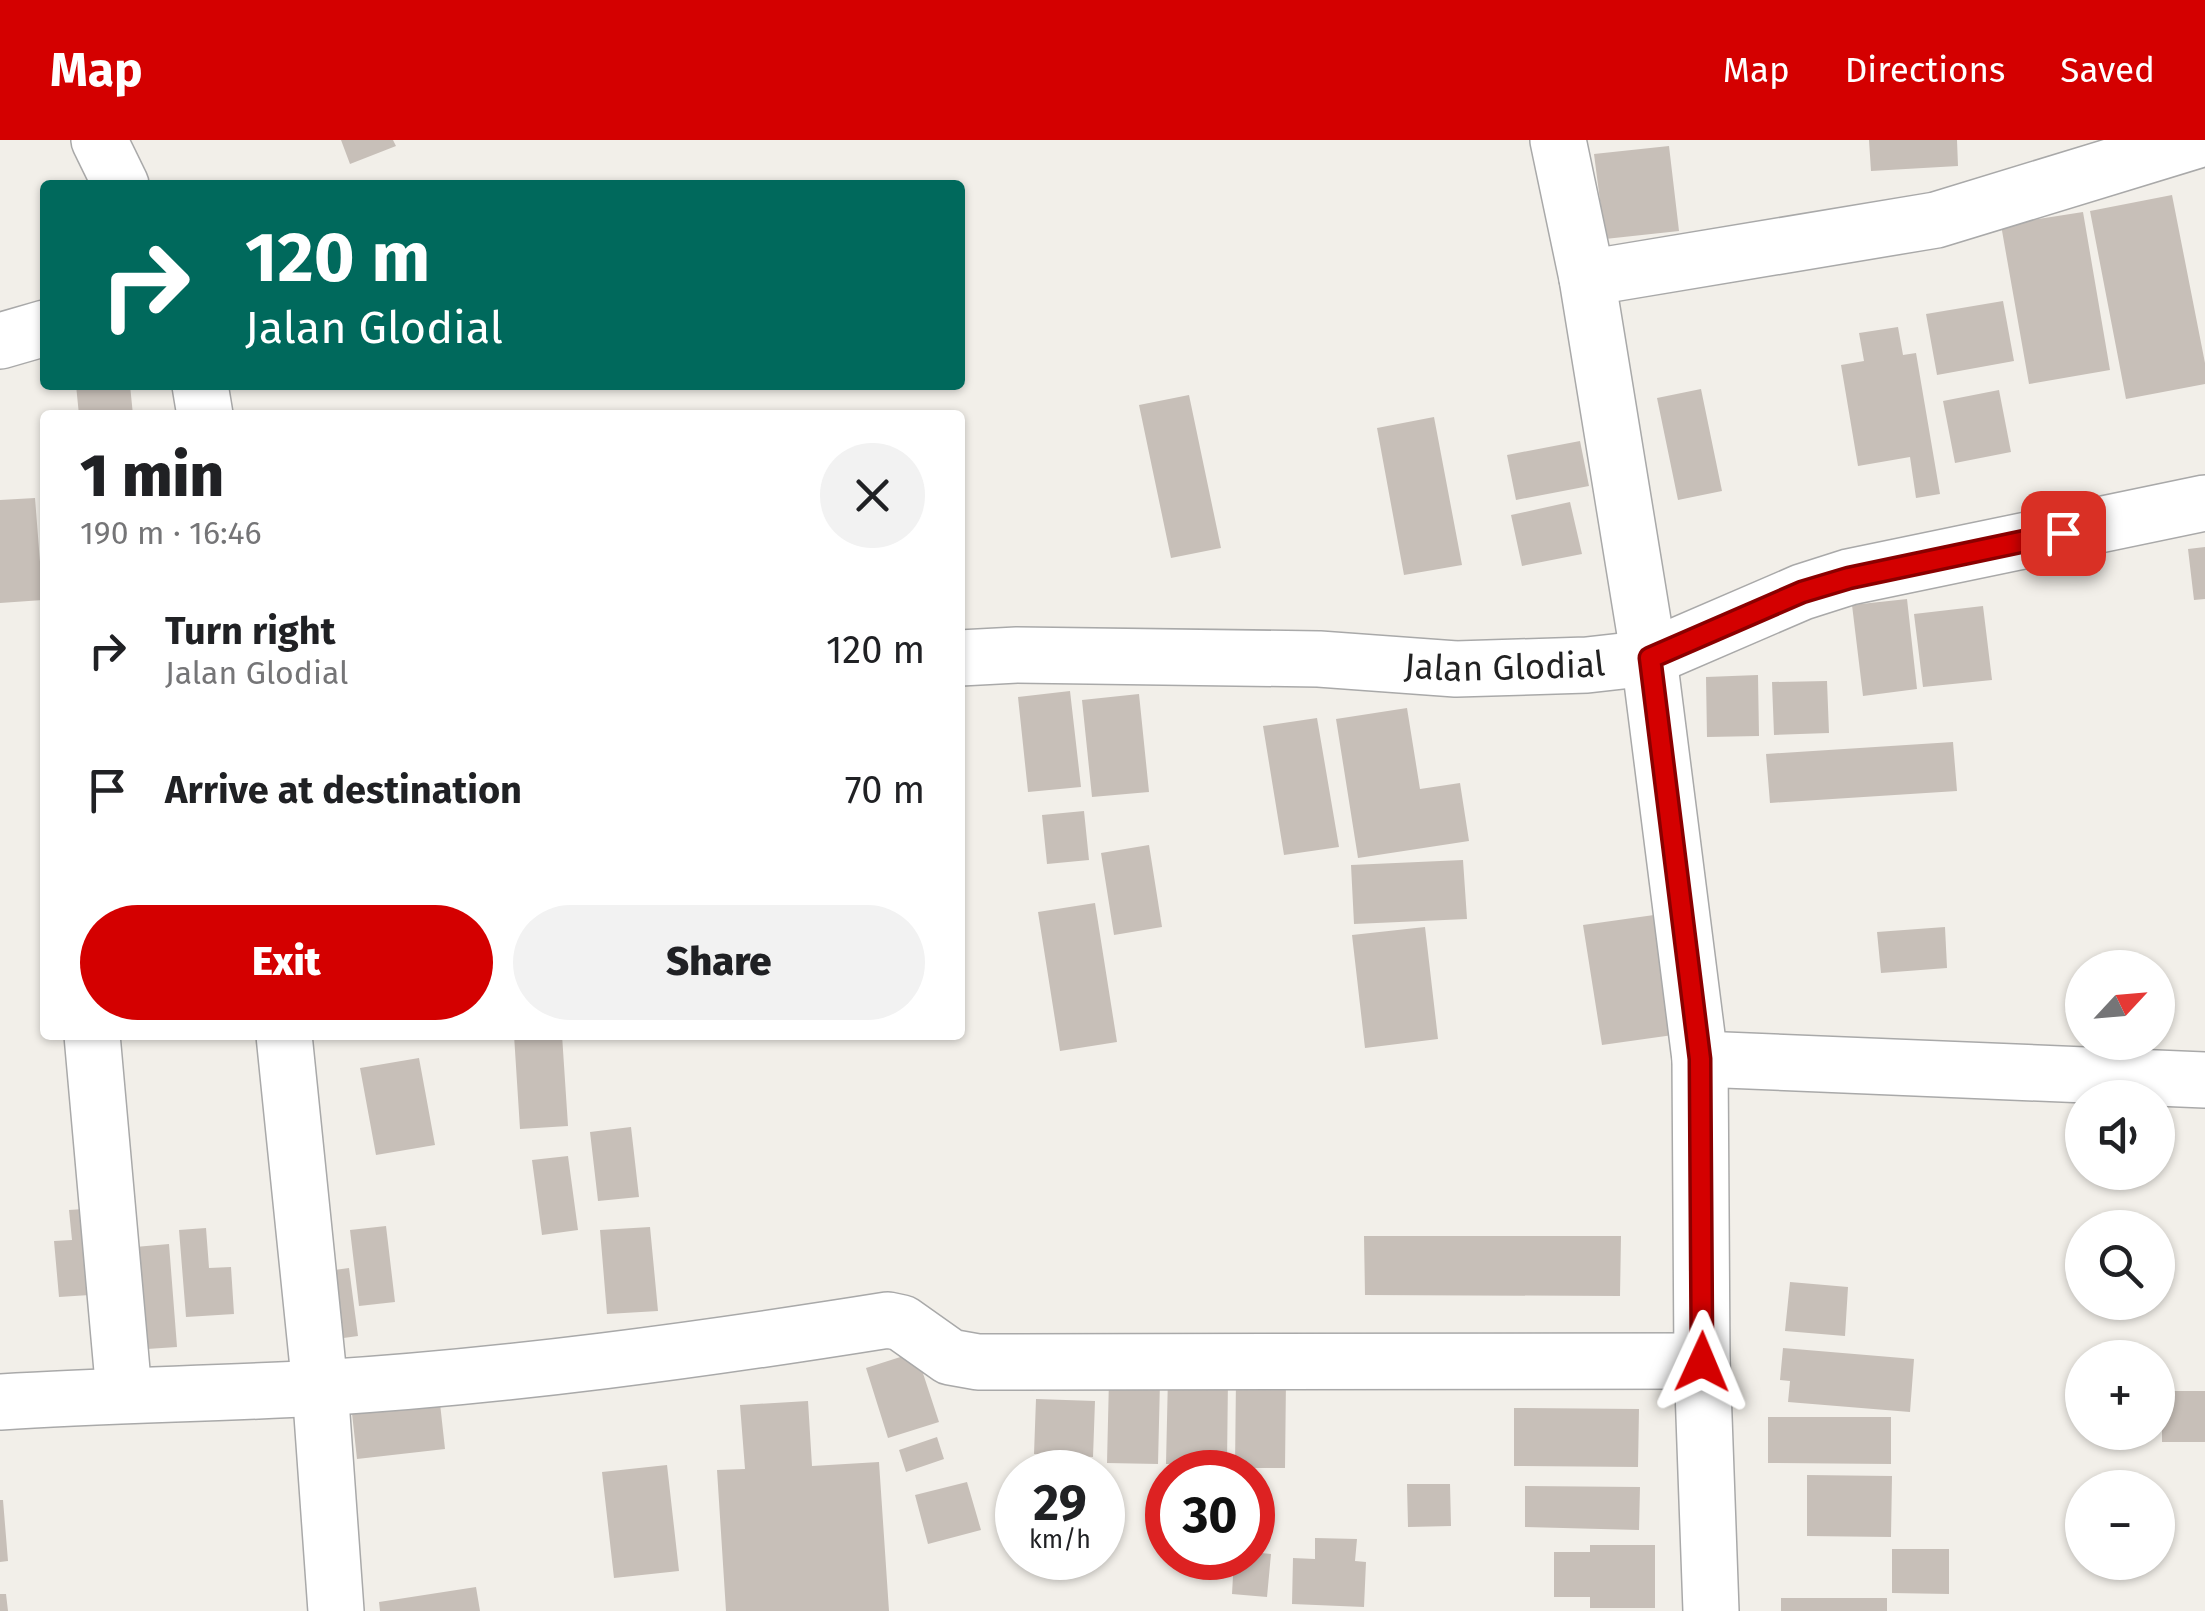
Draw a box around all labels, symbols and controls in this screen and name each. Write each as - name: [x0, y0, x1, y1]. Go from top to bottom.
- text: Map: [50, 41, 143, 99]
- text: Map: [1723, 49, 1790, 91]
- text: Directions: [1845, 49, 2005, 91]
- text: Saved: [2060, 49, 2155, 91]
- text: 120 m: [245, 216, 430, 300]
- icon: right: [80, 220, 210, 350]
- text: Jalan Glodial: [245, 301, 503, 355]
- text: 1 min: [80, 440, 224, 512]
- button: close: [820, 443, 925, 548]
- pin: [2021, 491, 2106, 576]
- icon: arrive: [2036, 506, 2091, 561]
- text: 190 m · 16:46: [80, 514, 262, 552]
- text: Turn right: [165, 608, 335, 654]
- icon: right: [80, 623, 135, 678]
- text: 120 m: [826, 627, 925, 673]
- street label: Jalan Glodial: [1403, 642, 1607, 690]
- text: Jalan Glodial: [165, 654, 348, 692]
- icon: arrive: [80, 763, 135, 818]
- text: Arrive at destination: [165, 767, 522, 813]
- text: 70 m: [845, 767, 925, 813]
- button: Exit: [80, 905, 493, 1020]
- button: Share: [513, 905, 925, 1020]
- north arrow: [2065, 950, 2175, 1060]
- map controls: [2065, 950, 2175, 1580]
- button: sound: [2065, 1080, 2175, 1190]
- button: search: [2065, 1210, 2175, 1320]
- position arrow: [1650, 1310, 1754, 1414]
- button: +: [2065, 1340, 2175, 1450]
- speed limit sign: 30: [1145, 1450, 1275, 1580]
- button: −: [2065, 1470, 2175, 1580]
- text: 29: [1033, 1473, 1087, 1533]
- text: km/h: [1029, 1525, 1091, 1555]

